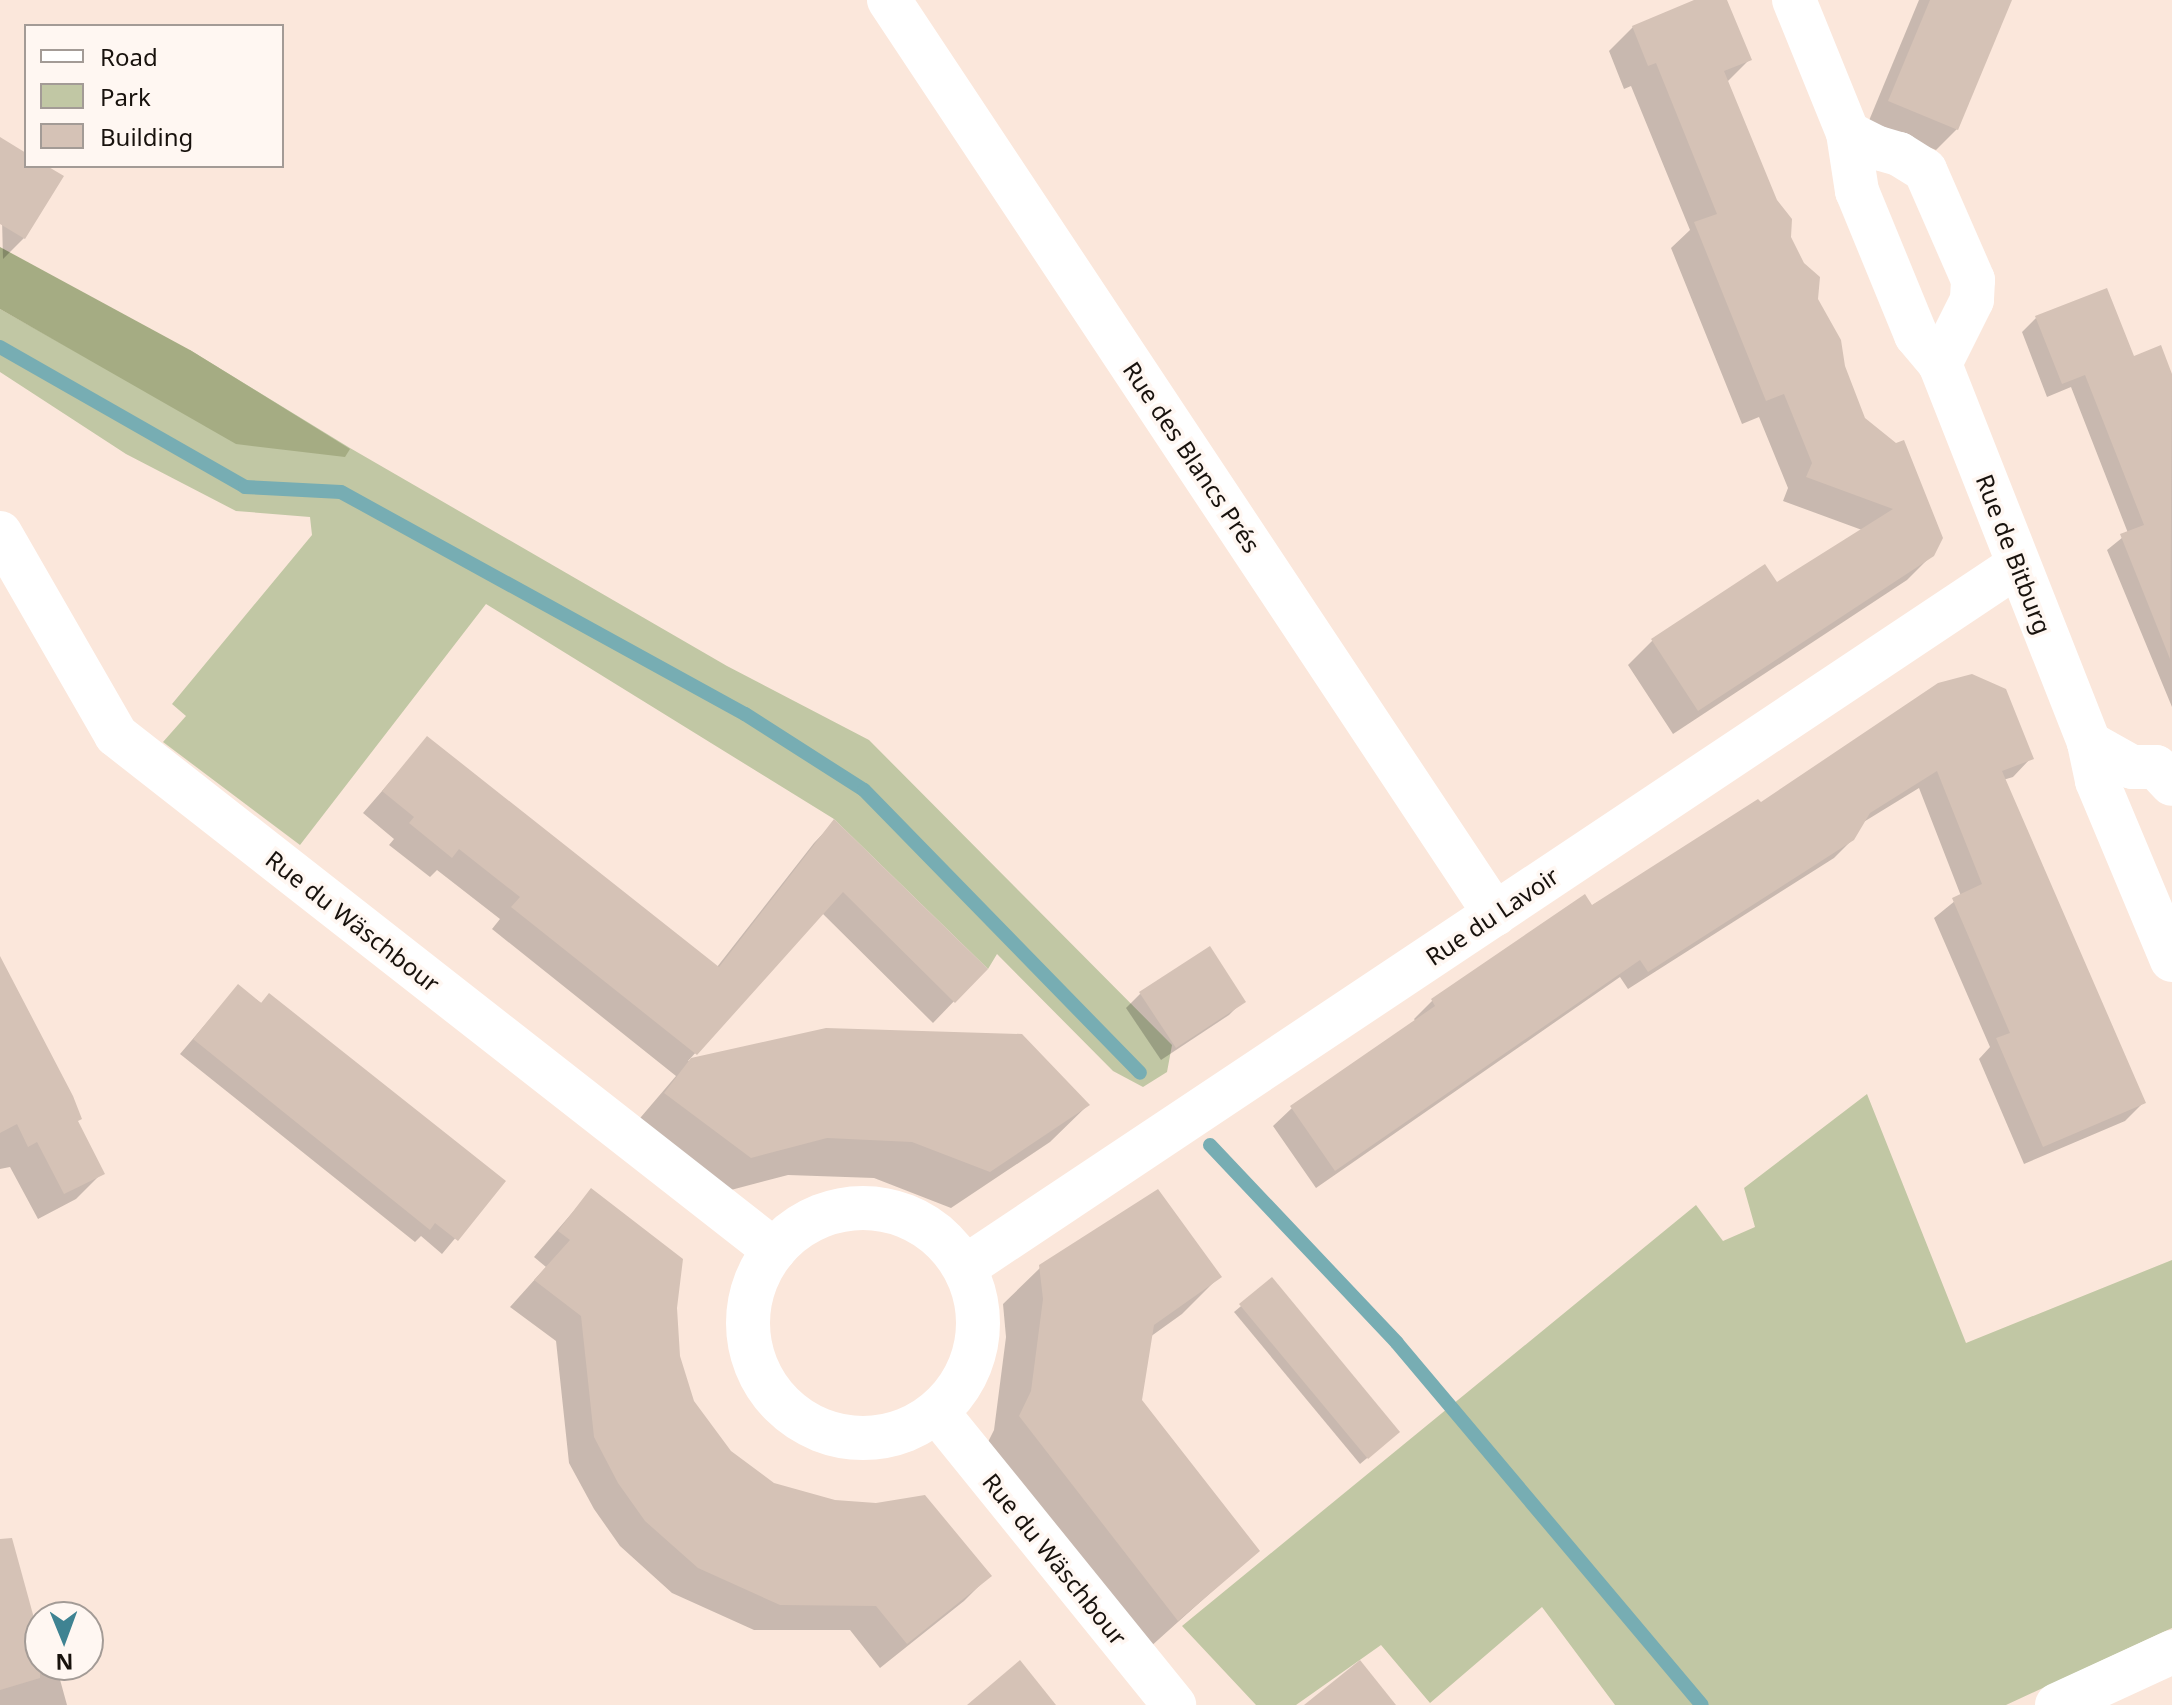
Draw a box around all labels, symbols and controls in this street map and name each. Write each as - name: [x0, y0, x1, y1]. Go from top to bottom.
- legend: [24, 24, 284, 168]
- text: Road: [100, 40, 158, 73]
- text: Park: [100, 80, 151, 113]
- text: Building: [100, 120, 193, 153]
- street label: Rue des Blancs Prés: [1117, 356, 1267, 558]
- street label: Rue de Bitburg: [1970, 470, 2058, 638]
- street label: Rue du Wäschbour: [260, 844, 446, 998]
- street label: Rue du Lavoir: [1420, 861, 1564, 971]
- street label: Rue du Wäschbour: [977, 1467, 1133, 1651]
- north arrow: [24, 1601, 104, 1681]
- text: N: [55, 1648, 74, 1678]

